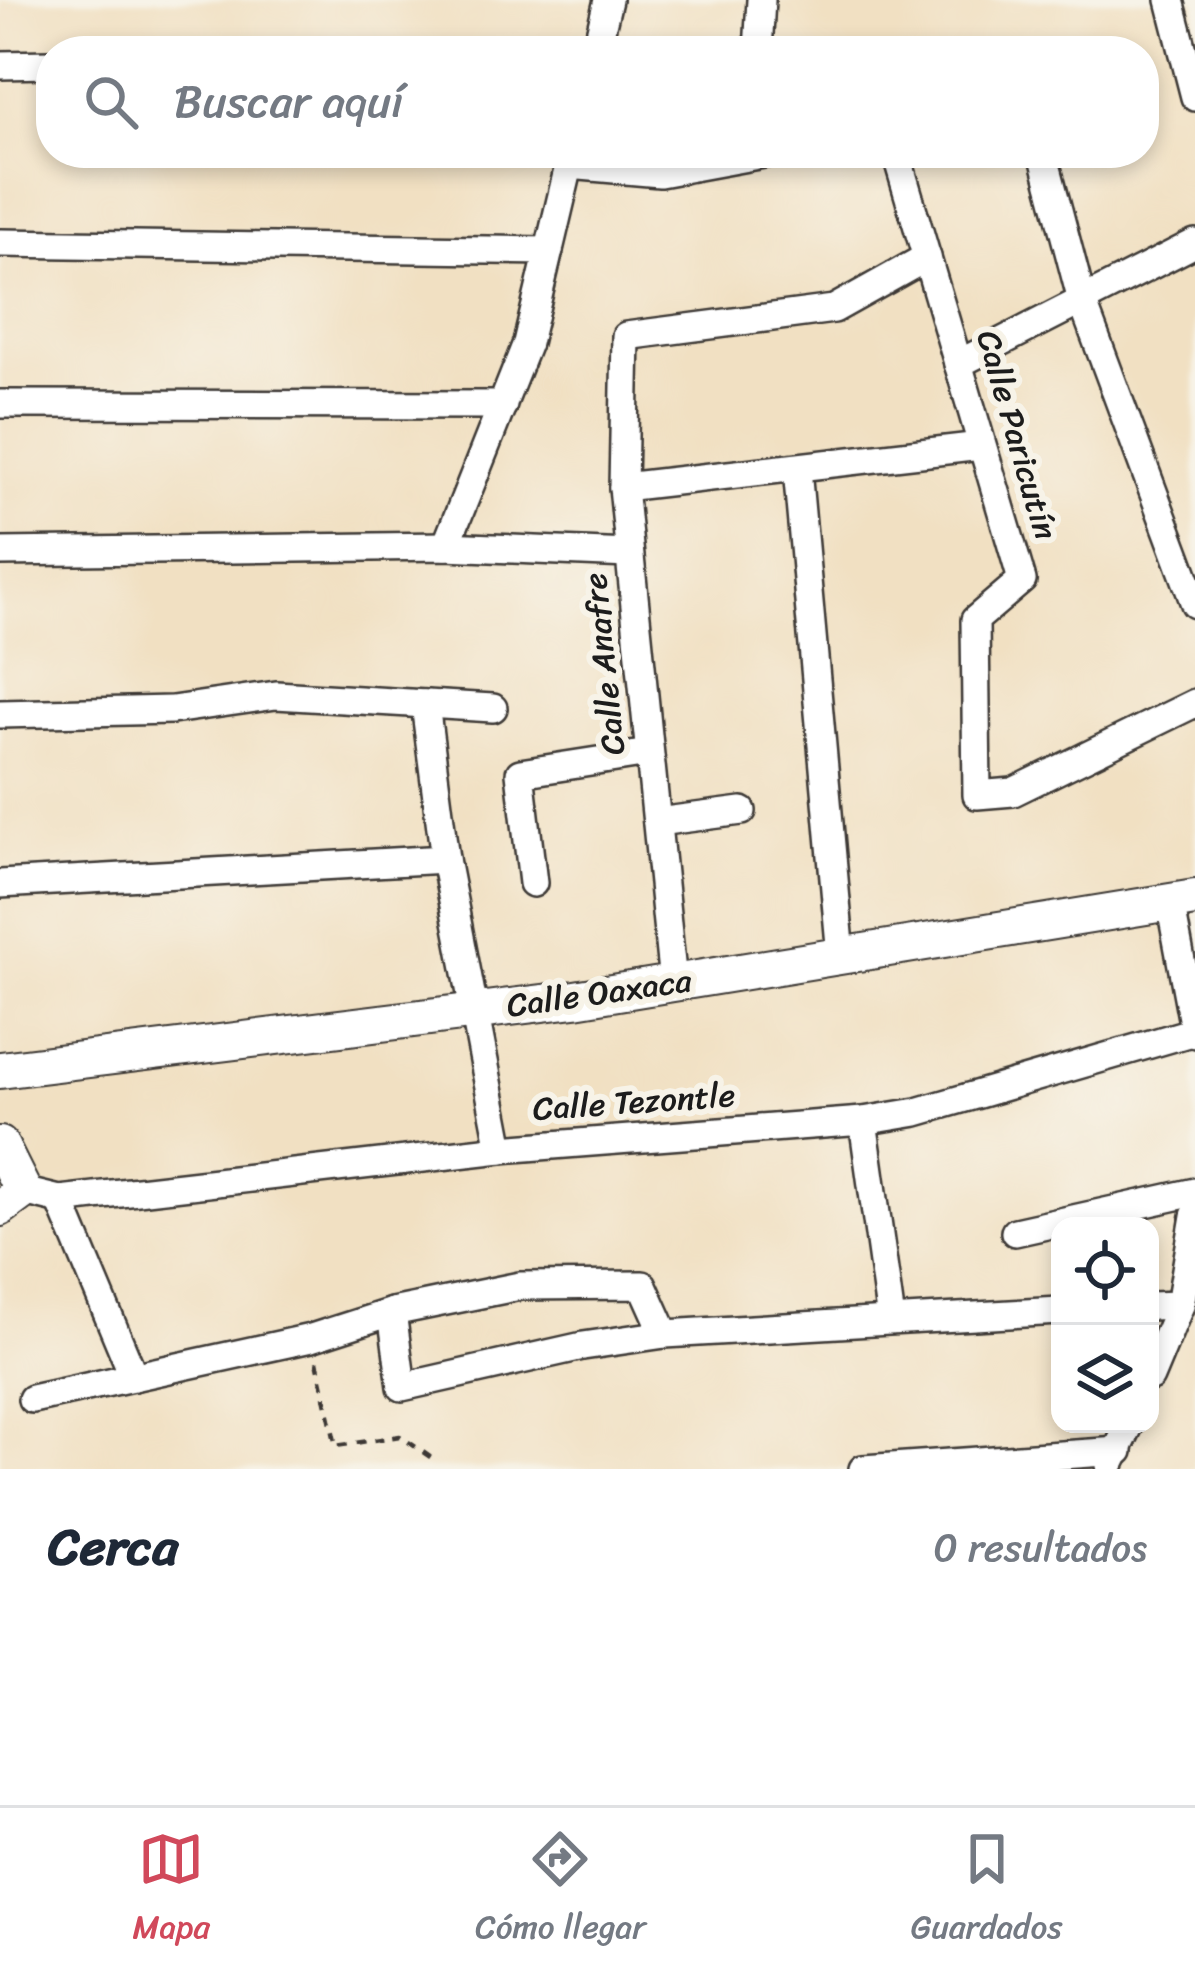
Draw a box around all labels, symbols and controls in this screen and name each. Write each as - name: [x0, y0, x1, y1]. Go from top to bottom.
- search box: [36, 36, 1159, 168]
- text: Buscar aquí: [174, 62, 403, 142]
- icon: search: [78, 69, 144, 135]
- street label: Calle Paricutín: [959, 323, 1075, 547]
- street label: Calle Anafre: [566, 570, 642, 758]
- street label: Calle Oaxaca: [503, 951, 696, 1035]
- street label: Calle Tezontle: [531, 1066, 737, 1138]
- map controls: [1051, 1217, 1159, 1433]
- button: locate: [1051, 1217, 1159, 1325]
- button: layers: [1051, 1325, 1159, 1433]
- text: Cerca: [48, 1502, 178, 1592]
- text: 0 resultados: [933, 1513, 1147, 1582]
- tab: Mapa: [133, 1826, 210, 1956]
- tab: Cómo llegar: [475, 1826, 646, 1956]
- tab: Guardados: [911, 1826, 1062, 1956]

